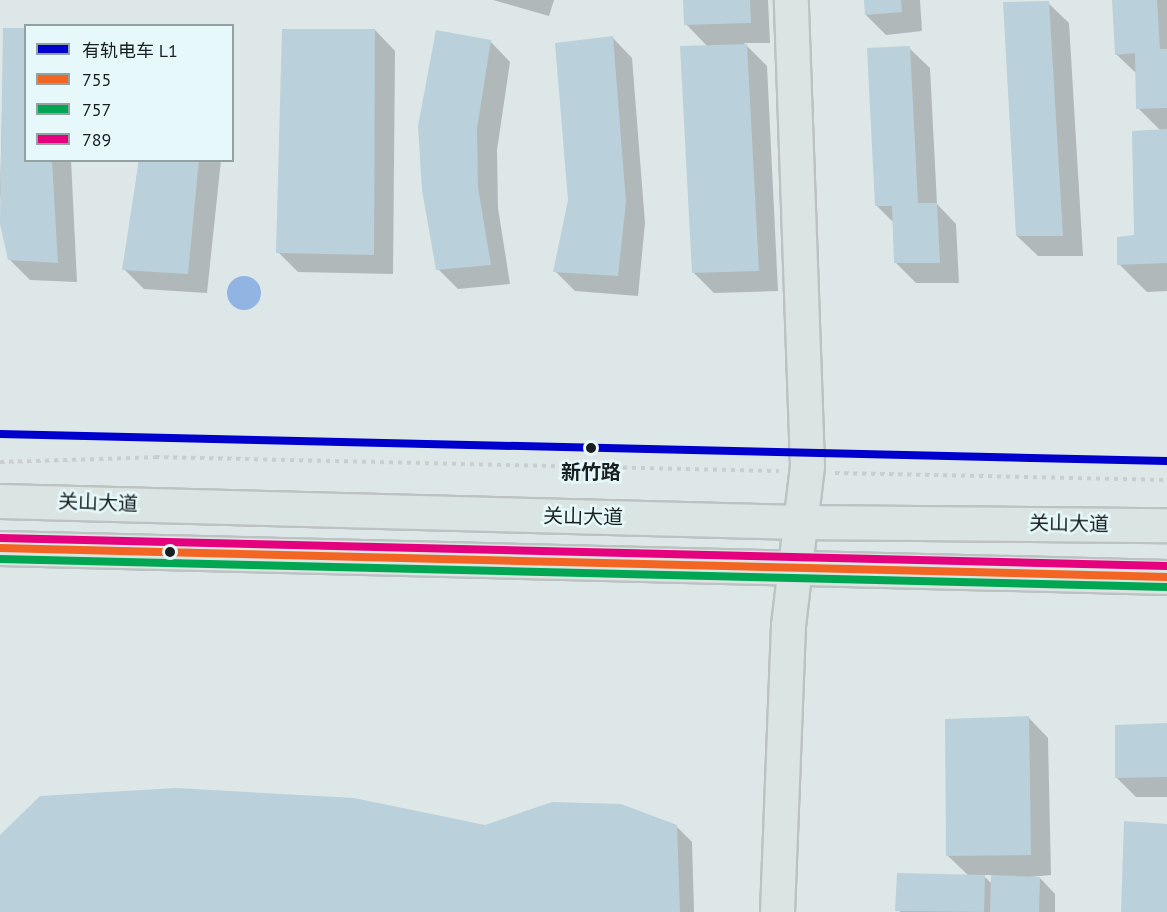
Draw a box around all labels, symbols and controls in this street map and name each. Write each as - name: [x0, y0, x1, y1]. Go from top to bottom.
- legend: [24, 24, 234, 162]
- text: 有轨电车 L1: [82, 39, 178, 62]
- text: 755: [82, 68, 111, 91]
- text: 757: [82, 98, 111, 121]
- text: 789: [82, 128, 111, 151]
- marker: 新竹路: [581, 438, 601, 458]
- place label: 新竹路: [561, 460, 621, 484]
- street label: 关山大道: [58, 490, 138, 516]
- street label: 关山大道: [543, 504, 623, 530]
- street label: 关山大道: [1029, 511, 1109, 537]
- unlabelled marker: [164, 546, 176, 558]

